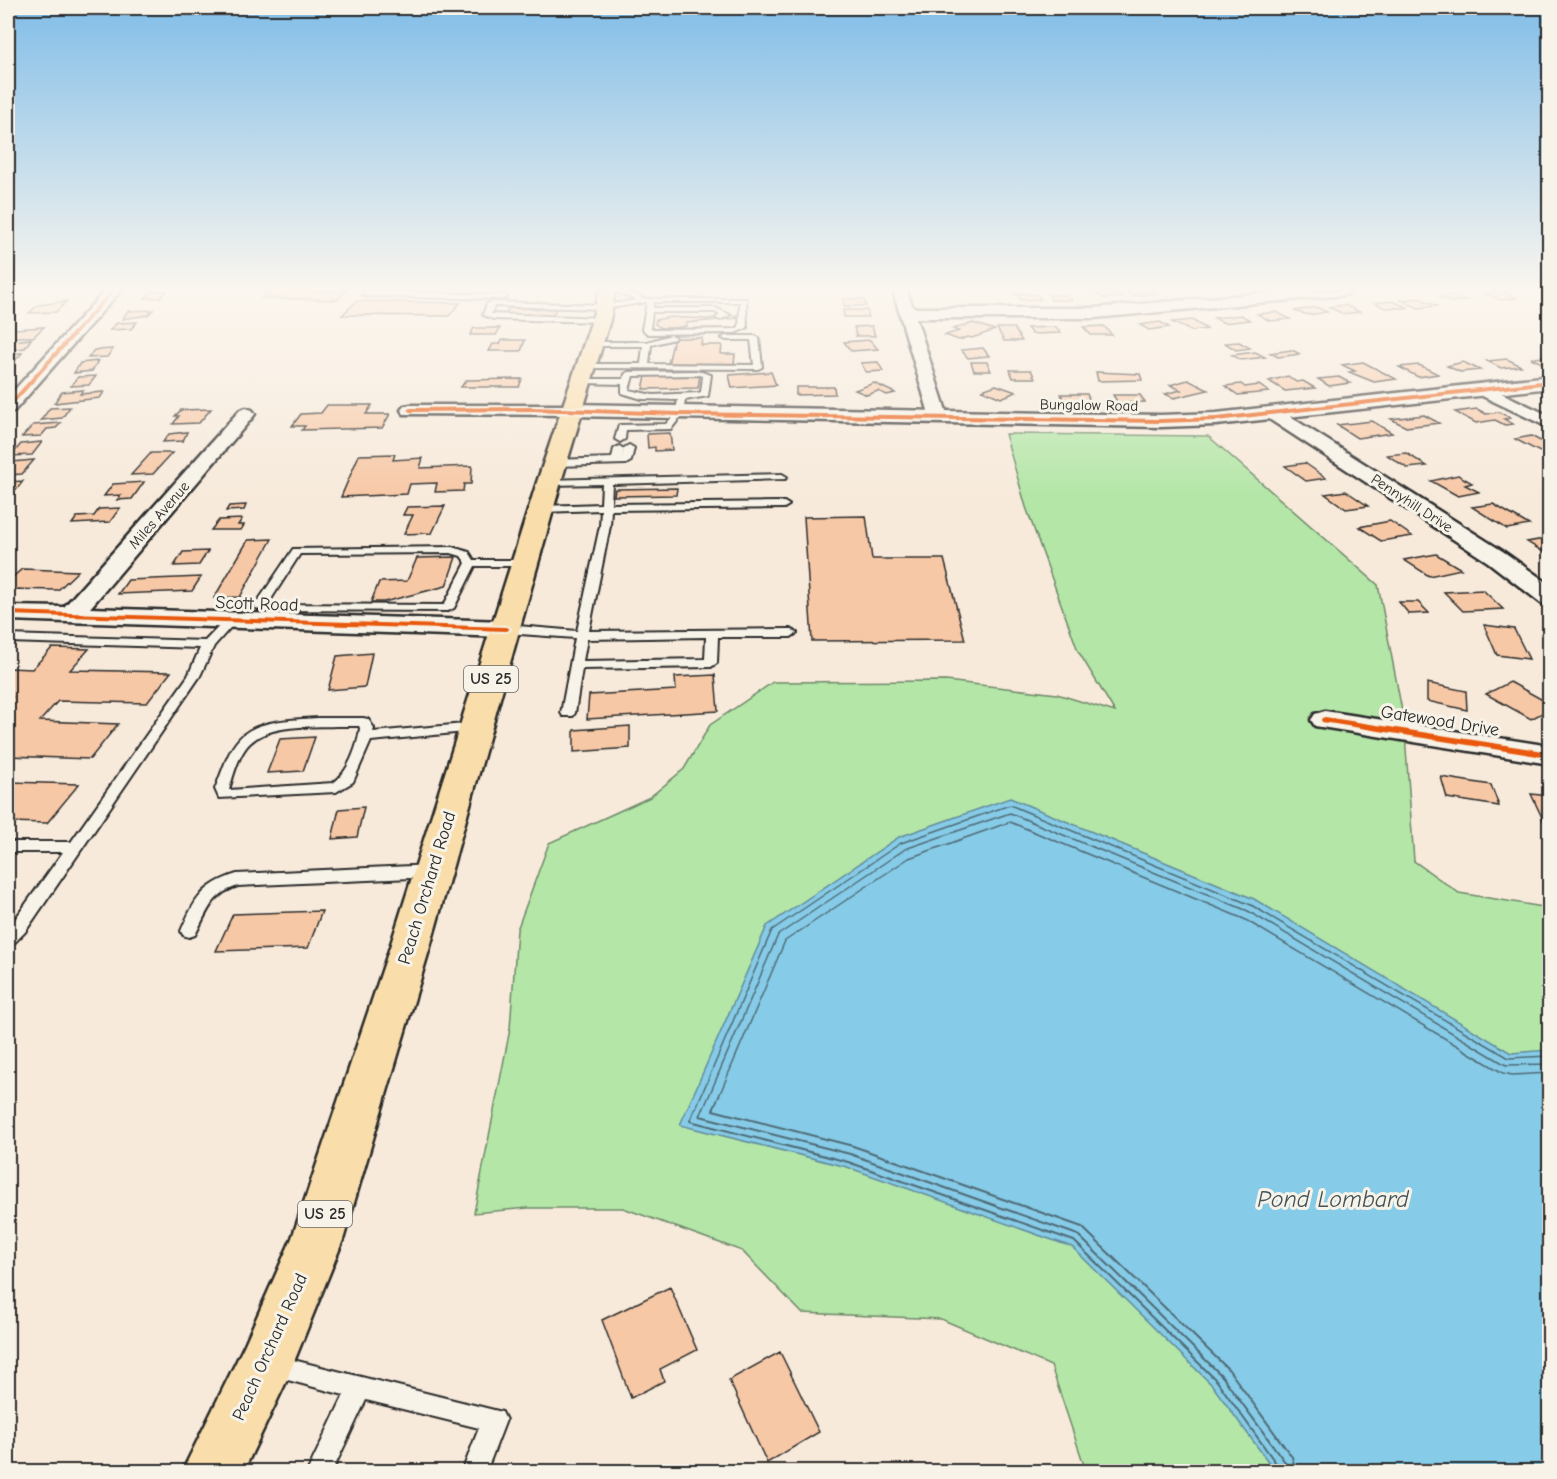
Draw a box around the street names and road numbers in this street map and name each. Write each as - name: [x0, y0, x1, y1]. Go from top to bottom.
- street label: Bungalow Road: [1040, 395, 1138, 415]
- street label: Pennyhill Drive: [1368, 470, 1457, 536]
- street label: Miles Avenue: [125, 477, 194, 552]
- street label: Scott Road: [215, 592, 299, 616]
- road number: US 25: [464, 666, 518, 692]
- street label: Gatewood Drive: [1379, 701, 1501, 741]
- street label: Peach Orchard Road: [394, 809, 460, 967]
- road number: US 25: [298, 1201, 352, 1227]
- street label: Peach Orchard Road: [228, 1270, 312, 1424]

